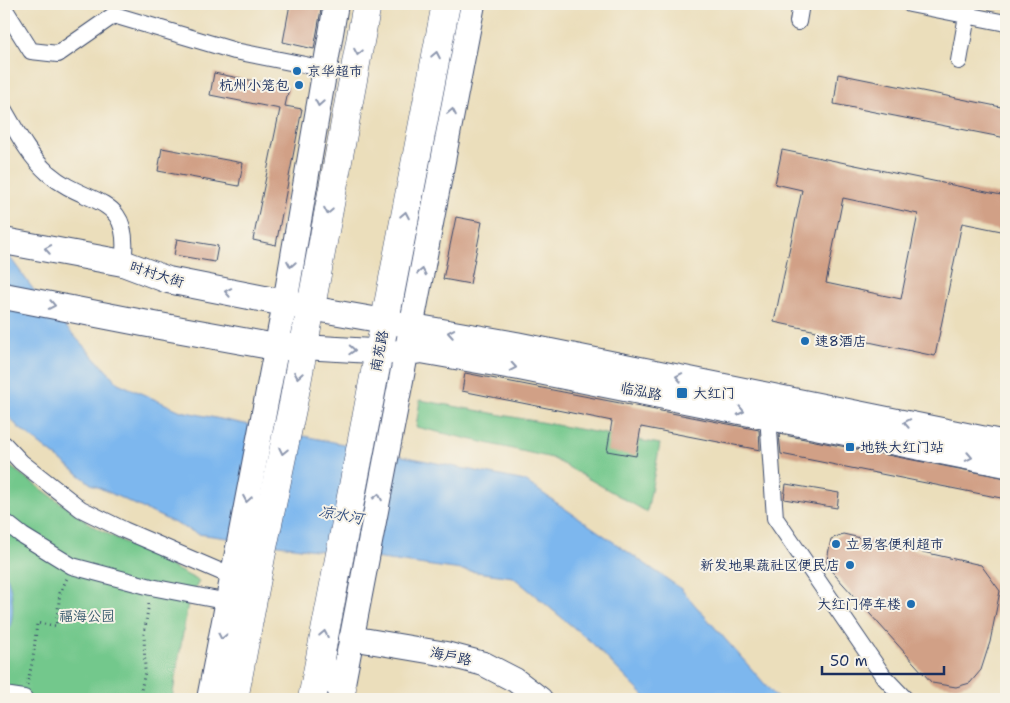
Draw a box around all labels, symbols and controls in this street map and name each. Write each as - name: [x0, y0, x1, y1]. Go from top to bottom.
- one-way arrow: [354, 47, 364, 56]
- one-way arrow: [431, 51, 441, 60]
- place label: 京华超市: [307, 62, 363, 80]
- marker: 京华超市: [291, 65, 303, 77]
- place label: 杭州小笼包: [219, 76, 289, 94]
- marker: 杭州小笼包: [293, 79, 305, 91]
- one-way arrow: [314, 99, 324, 108]
- one-way arrow: [447, 108, 457, 117]
- one-way arrow: [324, 207, 334, 216]
- one-way arrow: [400, 211, 410, 219]
- one-way arrow: [44, 244, 53, 254]
- street label: 时村大街: [128, 257, 186, 291]
- one-way arrow: [287, 259, 297, 268]
- one-way arrow: [416, 268, 426, 276]
- one-way arrow: [224, 287, 232, 298]
- one-way arrow: [47, 299, 56, 310]
- one-way arrow: [447, 328, 455, 338]
- street label: 南苑路: [366, 329, 392, 373]
- place label: 速8酒店: [815, 332, 867, 350]
- marker: 速8酒店: [799, 335, 811, 347]
- one-way arrow: [348, 344, 356, 355]
- one-way arrow: [508, 361, 517, 371]
- one-way arrow: [293, 371, 303, 380]
- one-way arrow: [675, 372, 684, 383]
- street label: 临泓路: [619, 378, 663, 404]
- place label: 大红门: [693, 384, 735, 402]
- marker: 大红门: [675, 386, 689, 400]
- one-way arrow: [736, 405, 745, 416]
- one-way arrow: [903, 419, 911, 429]
- place label: 地铁大红门站: [860, 438, 944, 456]
- marker: 地铁大红门站: [844, 441, 856, 453]
- one-way arrow: [278, 447, 288, 456]
- one-way arrow: [964, 452, 973, 462]
- one-way arrow: [372, 493, 383, 502]
- one-way arrow: [242, 495, 253, 503]
- water label: 凉水河: [317, 501, 368, 529]
- place label: 立易客便利超市: [846, 535, 944, 553]
- marker: 立易客便利超市: [830, 538, 842, 550]
- place label: 新发地果蔬社区便民店: [700, 556, 840, 574]
- marker: 新发地果蔬社区便民店: [844, 559, 856, 571]
- place label: 大红门停车楼: [817, 595, 901, 613]
- marker: 大红门停车楼: [905, 598, 917, 610]
- park label: 福海公园: [59, 607, 115, 625]
- one-way arrow: [319, 630, 329, 639]
- one-way arrow: [217, 631, 228, 640]
- street label: 海户路: [429, 643, 473, 669]
- scale bar: [822, 643, 945, 675]
- text: 50 m: [830, 651, 868, 671]

